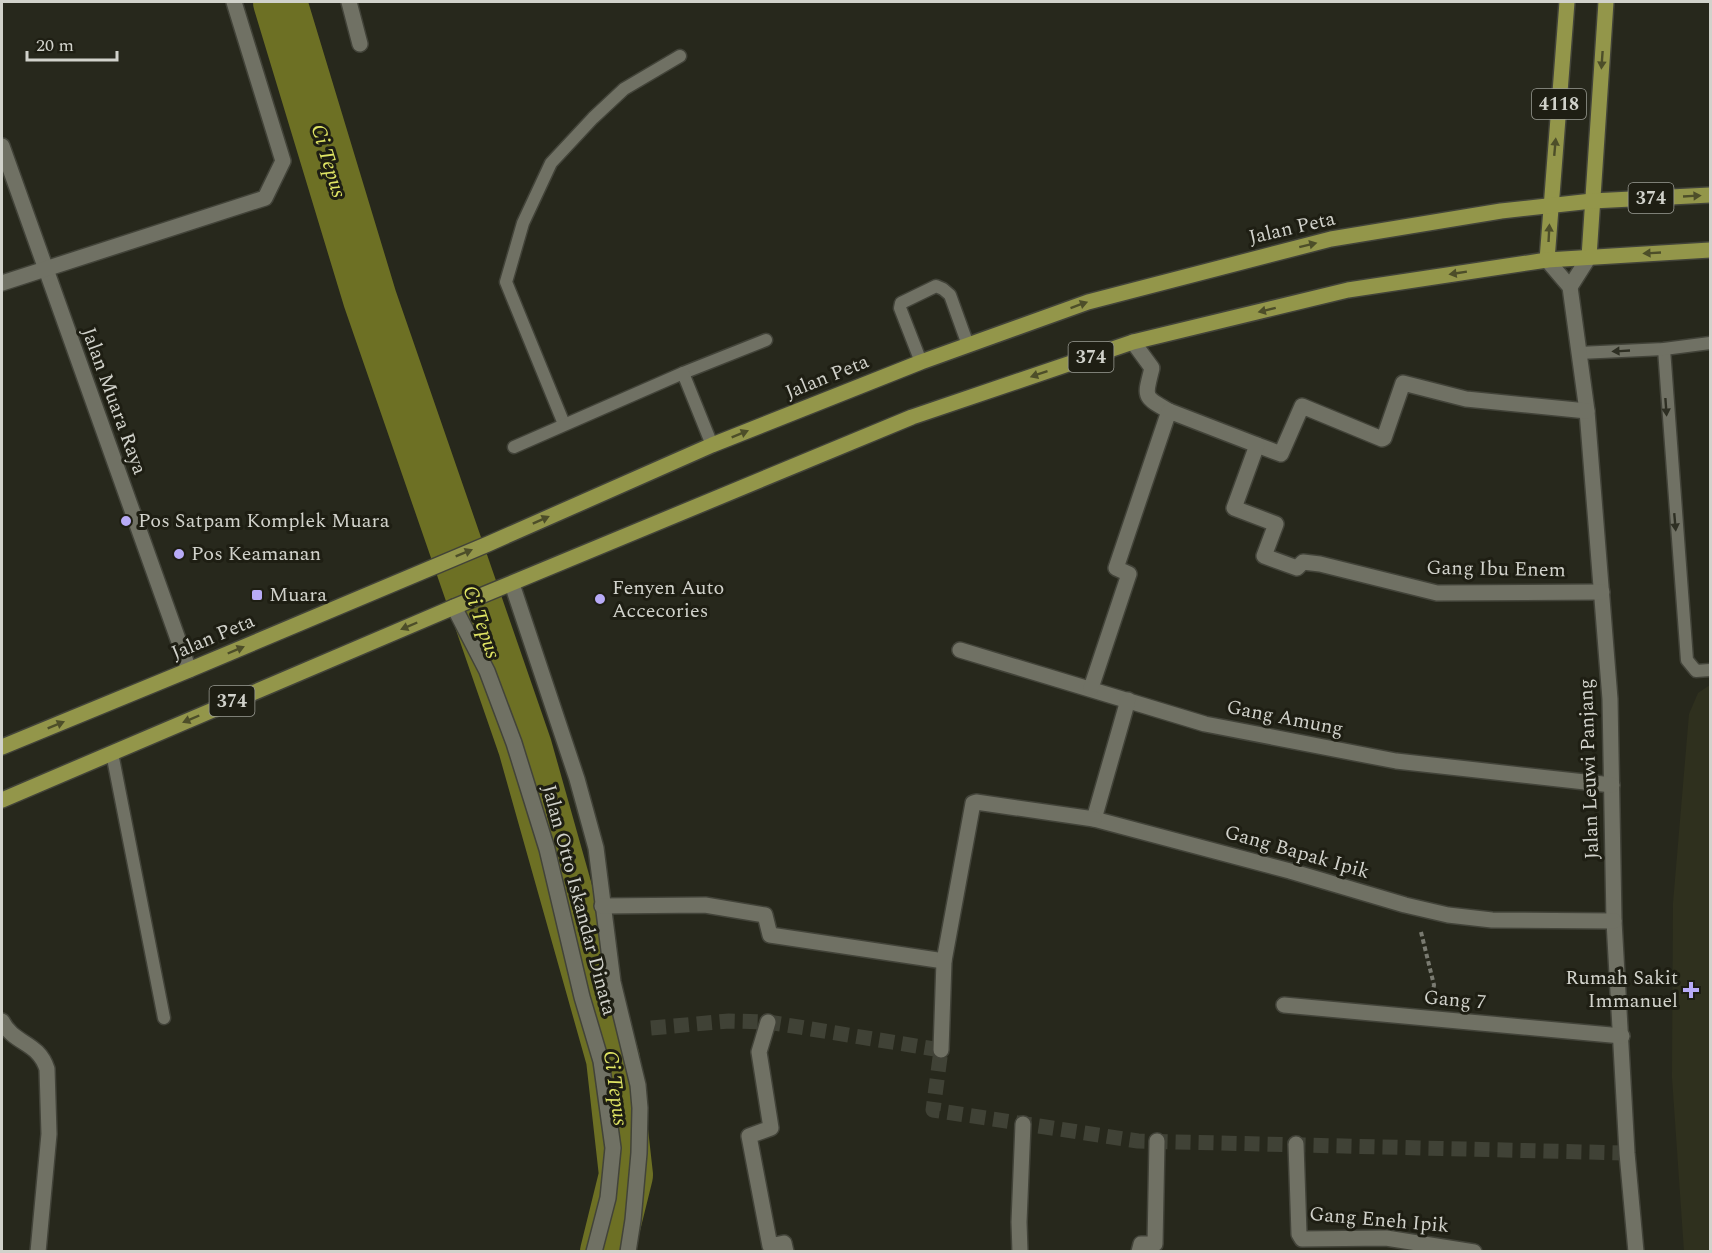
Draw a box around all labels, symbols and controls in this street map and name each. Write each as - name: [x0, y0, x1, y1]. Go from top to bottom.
- scale bar: [27, 24, 117, 62]
- text: 20 m: [36, 32, 74, 59]
- one-way arrow: [1597, 50, 1606, 69]
- road number: 4118: [1532, 89, 1586, 119]
- water label: Ci Tepus: [302, 120, 355, 202]
- one-way arrow: [1550, 138, 1560, 157]
- road number: 374: [1628, 183, 1674, 213]
- one-way arrow: [1682, 192, 1701, 201]
- street label: Jalan Peta: [1246, 203, 1338, 253]
- one-way arrow: [1544, 223, 1553, 242]
- one-way arrow: [1299, 240, 1317, 250]
- one-way arrow: [1643, 248, 1662, 258]
- one-way arrow: [1449, 269, 1468, 278]
- one-way arrow: [1070, 300, 1088, 310]
- one-way arrow: [1258, 305, 1276, 315]
- street label: Jalan Muara Raya: [73, 323, 155, 479]
- road number: 374: [1068, 342, 1114, 372]
- one-way arrow: [1612, 346, 1631, 356]
- street label: Jalan Peta: [781, 347, 874, 407]
- one-way arrow: [1030, 370, 1048, 380]
- one-way arrow: [1662, 397, 1671, 416]
- one-way arrow: [731, 429, 749, 439]
- place label: Pos Satpam Komplek Muara: [138, 506, 390, 536]
- one-way arrow: [1671, 513, 1680, 532]
- marker: Pos Satpam Komplek Muara: [119, 514, 133, 528]
- one-way arrow: [533, 515, 551, 525]
- place label: Pos Keamanan: [191, 539, 321, 569]
- marker: Pos Keamanan: [172, 547, 186, 561]
- one-way arrow: [455, 548, 473, 557]
- street label: Gang Ibu Enem: [1426, 553, 1566, 585]
- place label: Fenyen Auto Accecories: [612, 573, 724, 626]
- place label: Muara: [269, 580, 327, 610]
- water label: Ci Tepus: [454, 581, 509, 663]
- marker: Muara: [250, 588, 264, 602]
- marker: Fenyen Auto Accecories: [593, 592, 607, 606]
- street label: Jalan Peta: [167, 606, 260, 668]
- one-way arrow: [400, 622, 418, 631]
- one-way arrow: [227, 645, 245, 655]
- street label: Jalan Leuwi Panjang: [1571, 678, 1607, 860]
- road number: 374: [210, 686, 254, 716]
- street label: Gang Amung: [1224, 692, 1346, 744]
- one-way arrow: [182, 715, 200, 724]
- one-way arrow: [47, 720, 65, 730]
- street label: Jalan Otto Iskandar Dinata: [534, 781, 624, 1019]
- street label: Gang Bapak Ipik: [1221, 817, 1373, 887]
- place label: Rumah Sakit Immanuel: [1565, 963, 1678, 1016]
- marker: Rumah Sakit Immanuel: [1682, 981, 1700, 999]
- street label: Gang 7: [1423, 982, 1487, 1018]
- water label: Ci Tepus: [594, 1048, 636, 1128]
- street label: Gang Eneh Ipik: [1308, 1199, 1450, 1241]

